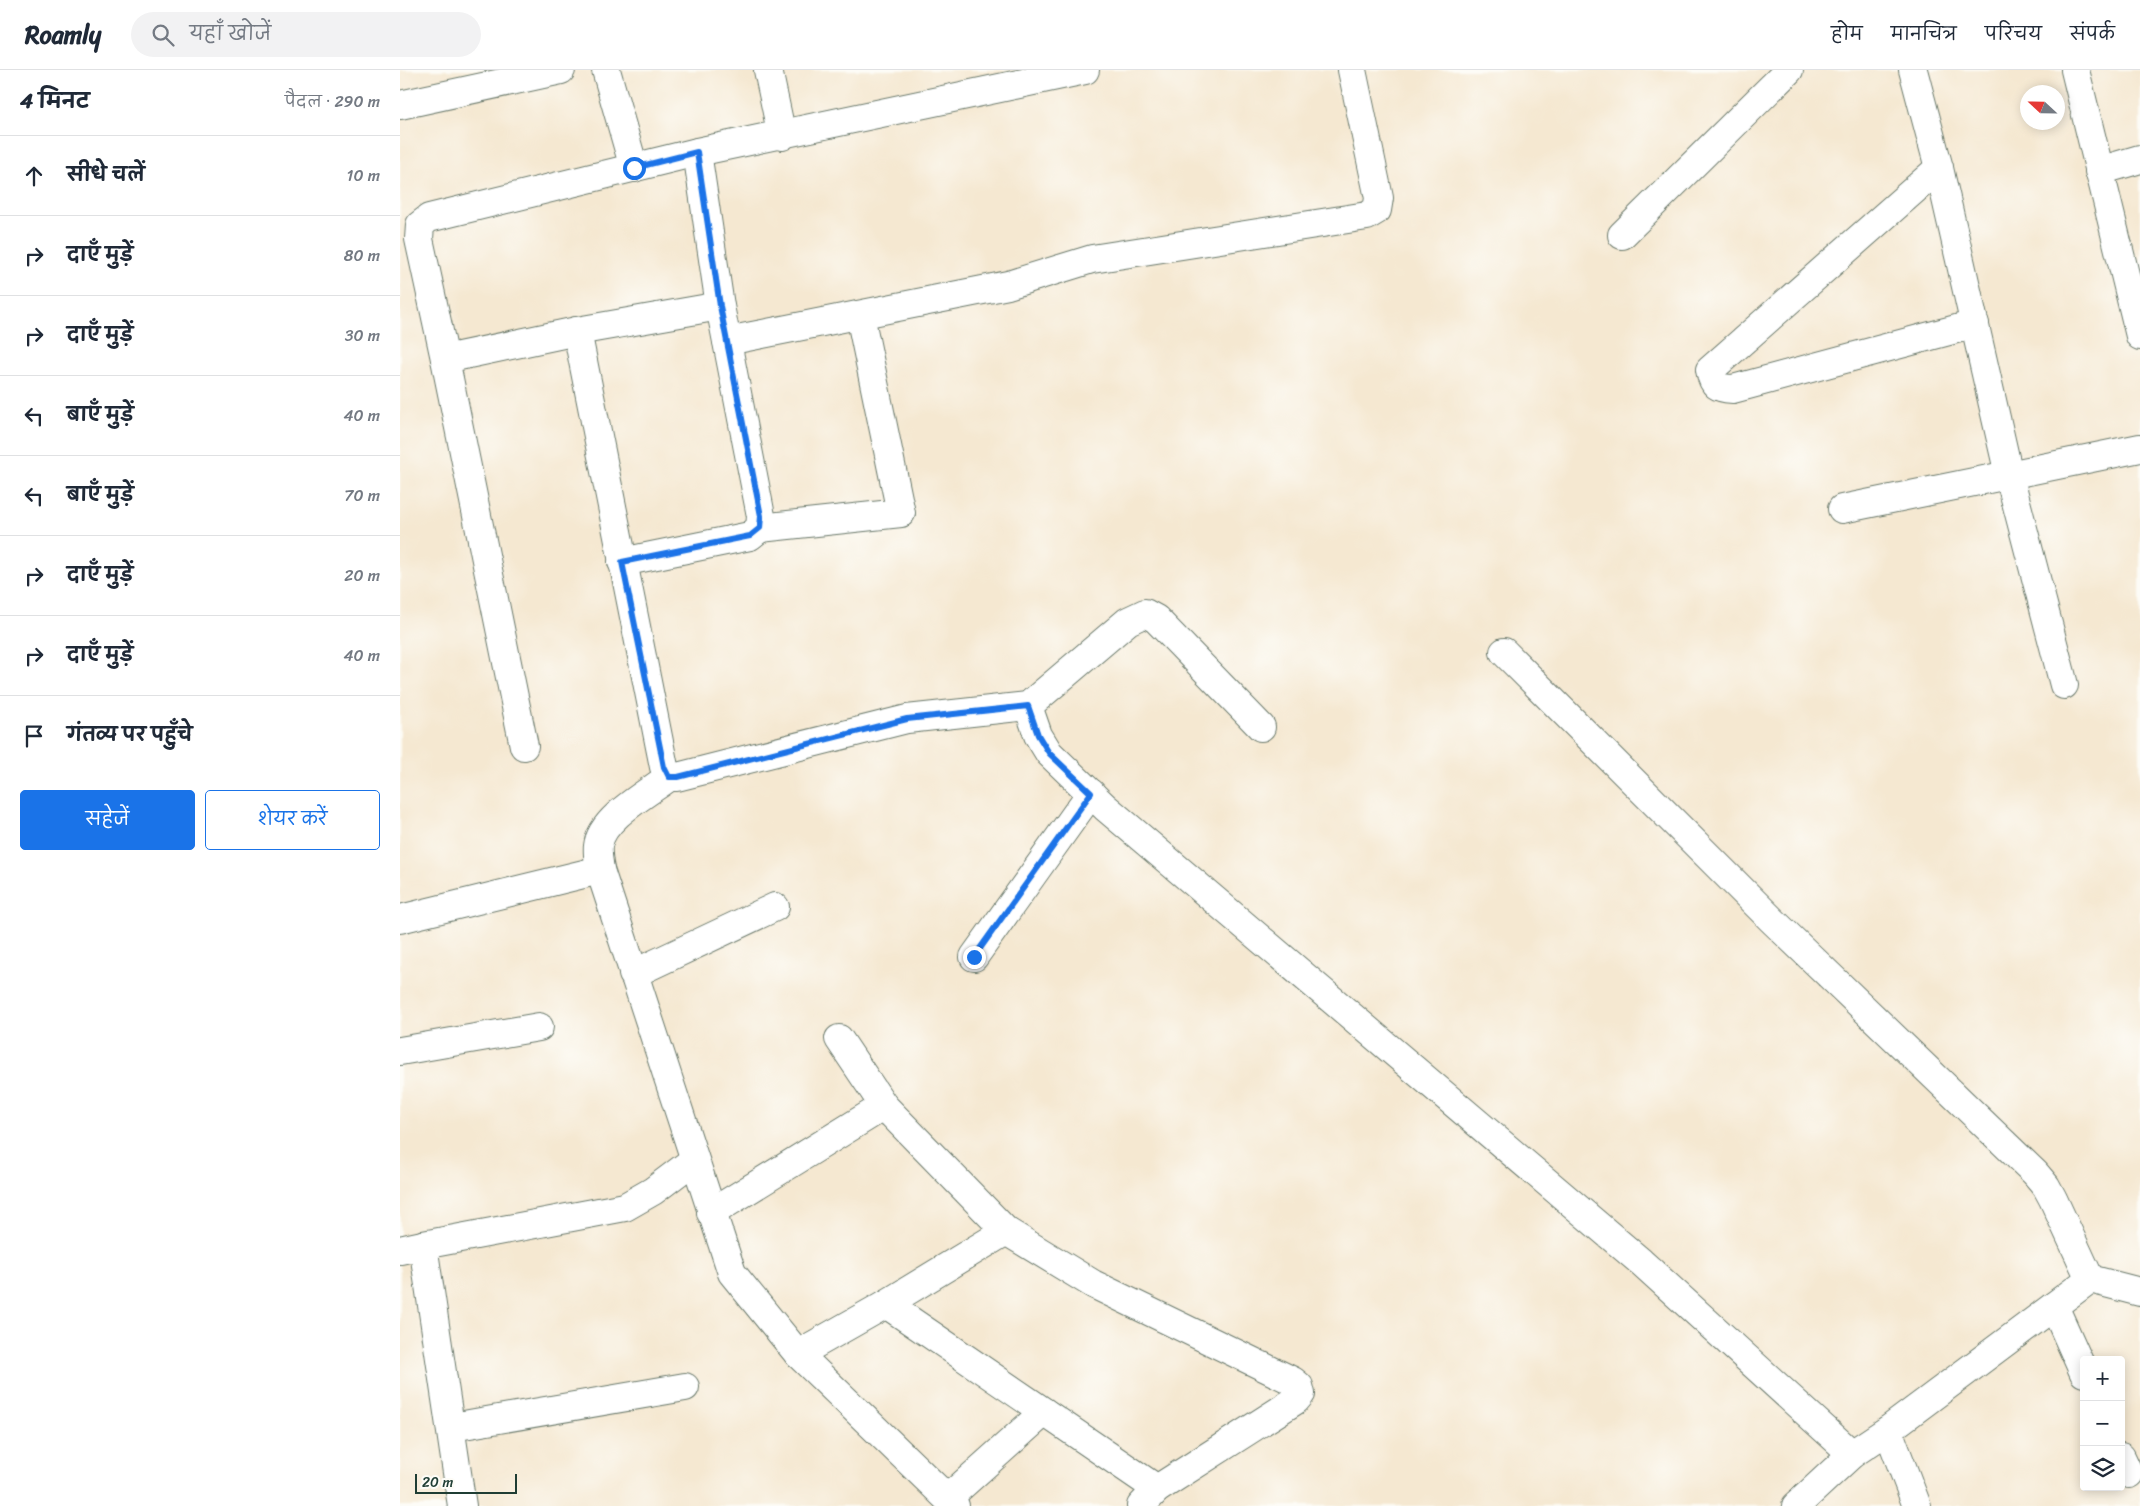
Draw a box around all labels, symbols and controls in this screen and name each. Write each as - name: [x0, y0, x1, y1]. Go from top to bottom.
- search box: [131, 12, 481, 57]
- text: Roamly: [25, 14, 101, 56]
- text: यहाँ खोजें: [189, 17, 271, 50]
- text: होम: [1831, 18, 1863, 50]
- text: मानचित्र: [1891, 18, 1957, 50]
- text: परिचय: [1985, 18, 2042, 50]
- text: संपर्क: [2070, 18, 2115, 50]
- icon: search: [149, 21, 177, 49]
- text: 4 मिनट: [20, 82, 90, 120]
- north arrow: [2020, 85, 2065, 130]
- text: पैदल · 290 m: [285, 87, 380, 116]
- route start: [623, 157, 646, 180]
- text: सीधे चलें: [67, 158, 145, 191]
- text: 10 m: [347, 161, 380, 190]
- icon: ahead: [20, 162, 48, 190]
- text: दाएँ मुड़ें: [67, 238, 133, 271]
- text: 80 m: [344, 241, 380, 270]
- icon: right: [20, 242, 48, 270]
- text: दाएँ मुड़ें: [67, 318, 133, 351]
- text: 30 m: [345, 321, 380, 350]
- icon: right: [20, 322, 48, 350]
- text: बाएँ मुड़ें: [67, 398, 134, 431]
- text: 40 m: [343, 401, 380, 430]
- icon: left: [20, 402, 48, 430]
- text: बाएँ मुड़ें: [67, 478, 134, 511]
- text: 70 m: [344, 481, 380, 510]
- icon: left: [20, 482, 48, 510]
- text: दाएँ मुड़ें: [67, 558, 133, 591]
- text: 20 m: [344, 561, 380, 590]
- icon: right: [20, 562, 48, 590]
- text: दाएँ मुड़ें: [67, 638, 133, 671]
- text: 40 m: [343, 641, 380, 670]
- icon: right: [20, 642, 48, 670]
- text: गंतव्य पर पहुँचे: [67, 718, 192, 751]
- icon: arrive: [20, 722, 48, 750]
- button: सहेजें: [20, 790, 195, 850]
- button: शेयर करें: [205, 790, 380, 850]
- route end: [963, 946, 986, 969]
- map controls: [2080, 1356, 2125, 1491]
- button: +: [2080, 1356, 2125, 1401]
- button: −: [2080, 1401, 2125, 1446]
- button: layers: [2080, 1446, 2125, 1491]
- text: 20 m: [422, 1470, 453, 1495]
- scale bar: [415, 1471, 518, 1494]

